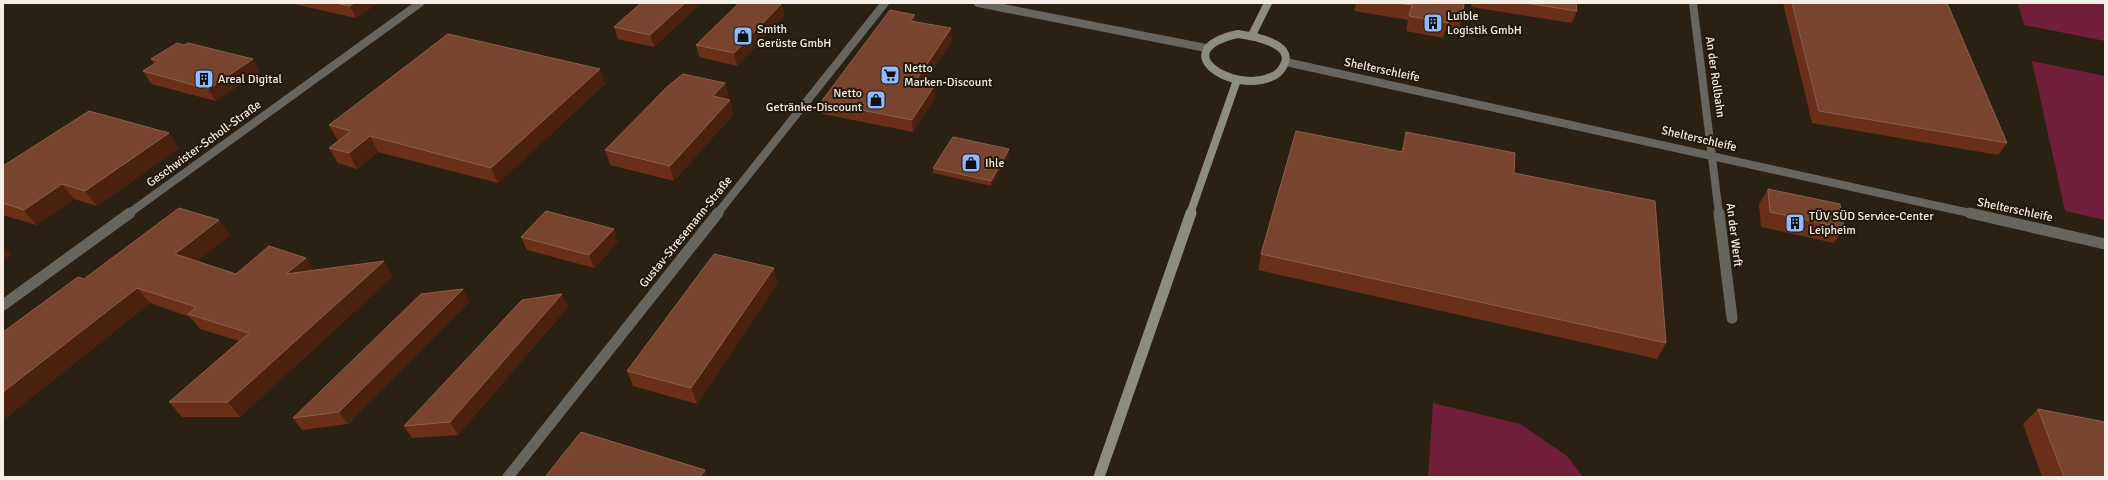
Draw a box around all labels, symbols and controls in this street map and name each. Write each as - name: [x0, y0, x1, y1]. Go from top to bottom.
- place label: Luible Logistik GmbH: [1447, 9, 1522, 38]
- building icon: Luible Logistik GmbH: [1422, 12, 1444, 34]
- place label: Smith Gerüste GmbH: [757, 22, 831, 51]
- shop icon: Smith Gerüste GmbH: [732, 25, 754, 47]
- street label: An der Rollbahn: [1702, 36, 1728, 118]
- street label: Shelterschleife: [1343, 55, 1421, 85]
- place label: Netto Marken-Discount: [904, 61, 992, 90]
- supermarket icon: Netto Marken-Discount: [879, 64, 901, 86]
- building icon: Areal Digital: [193, 68, 215, 90]
- place label: Areal Digital: [218, 72, 283, 87]
- place label: Netto Getränke-Discount: [766, 86, 862, 115]
- shop icon: Netto Getränke-Discount: [865, 89, 887, 111]
- street label: Geschwister-Scholl-Straße: [144, 97, 264, 191]
- street label: Shelterschleife: [1660, 123, 1738, 155]
- shop icon: Ihle: [960, 152, 982, 174]
- place label: Ihle: [985, 156, 1004, 171]
- street label: Gustav-Stresemann-Straße: [636, 173, 736, 291]
- street label: Shelterschleife: [1976, 195, 2054, 225]
- street label: An der Werft: [1723, 202, 1745, 268]
- place label: TÜV SÜD Service-Center Leipheim: [1809, 209, 1934, 238]
- building icon: TÜV SÜD Service-Center Leipheim: [1784, 212, 1806, 234]

